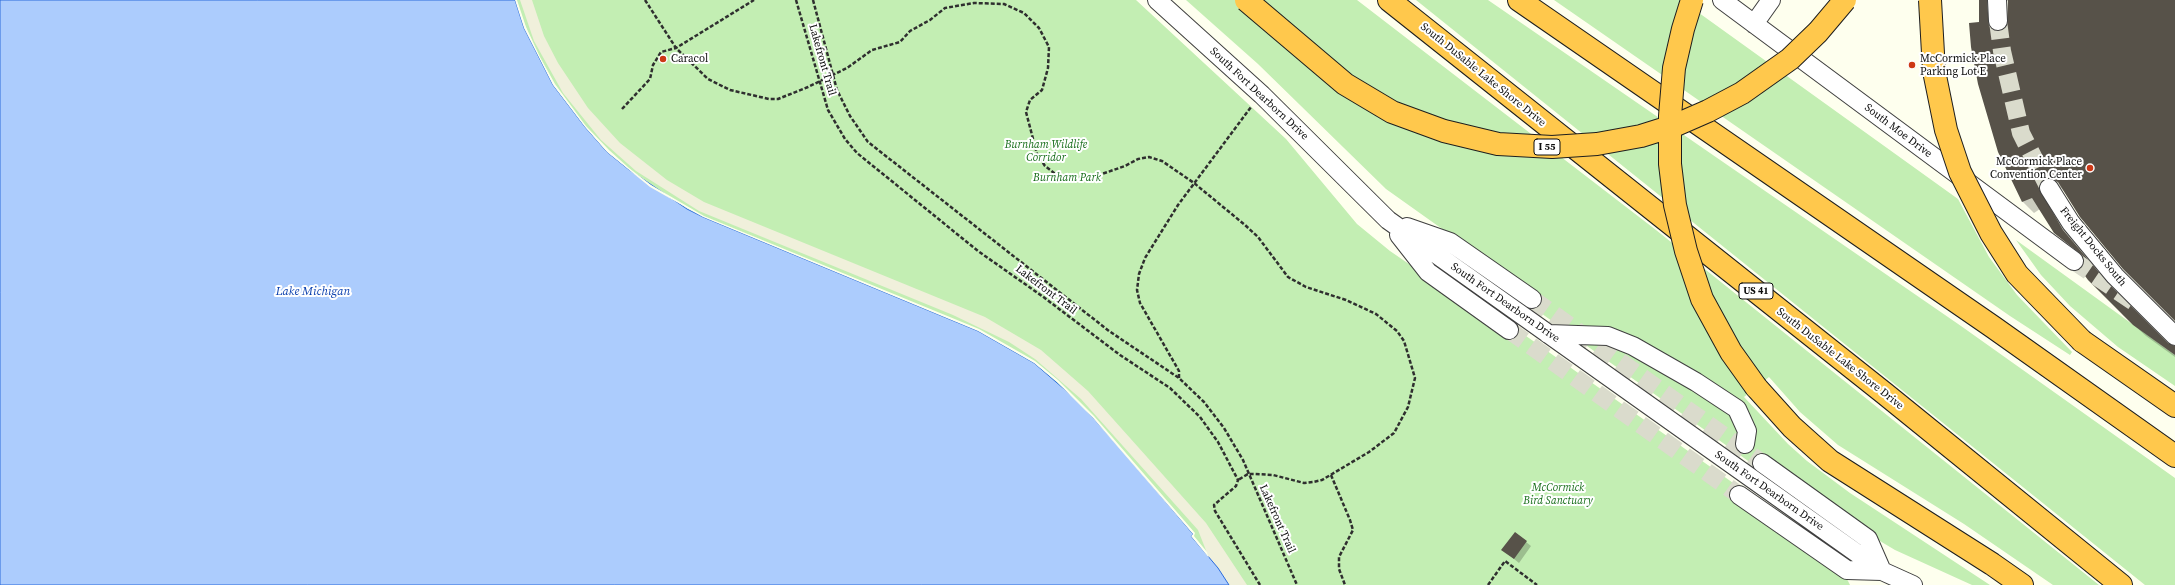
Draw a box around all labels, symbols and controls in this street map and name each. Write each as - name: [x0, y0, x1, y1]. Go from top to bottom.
- street label: South DuSable Lake Shore Drive: [1418, 20, 1548, 130]
- street label: Lakefront Trail: [806, 23, 838, 97]
- street label: South Fort Dearborn Drive: [1207, 45, 1311, 143]
- place label: Caracol: [671, 52, 708, 66]
- place label: McCormick Place Parking Lot E: [1920, 52, 2006, 78]
- marker: Caracol: [658, 54, 668, 64]
- marker: McCormick Place Parking Lot E: [1907, 60, 1917, 70]
- street label: South Moe Drive: [1862, 101, 1934, 161]
- park label: Burnham Wildlife Corridor: [1005, 138, 1087, 164]
- road number: I 55: [1534, 139, 1560, 155]
- place label: McCormick Place Convention Center: [1990, 155, 2082, 181]
- marker: McCormick Place Convention Center: [2085, 163, 2095, 173]
- park label: Burnham Park: [1033, 171, 1101, 185]
- street label: Freight Docks South: [2057, 205, 2129, 289]
- street label: South Fort Dearborn Drive: [1448, 260, 1562, 346]
- street label: Lakefront Trail: [1013, 263, 1079, 317]
- road number: US 41: [1739, 283, 1773, 299]
- water label: Lake Michigan: [276, 285, 350, 299]
- street label: South DuSable Lake Shore Drive: [1774, 305, 1906, 413]
- street label: South Fort Dearborn Drive: [1712, 448, 1826, 534]
- park label: McCormick Bird Sanctuary: [1523, 481, 1593, 507]
- street label: Lakefront Trail: [1256, 483, 1298, 555]

